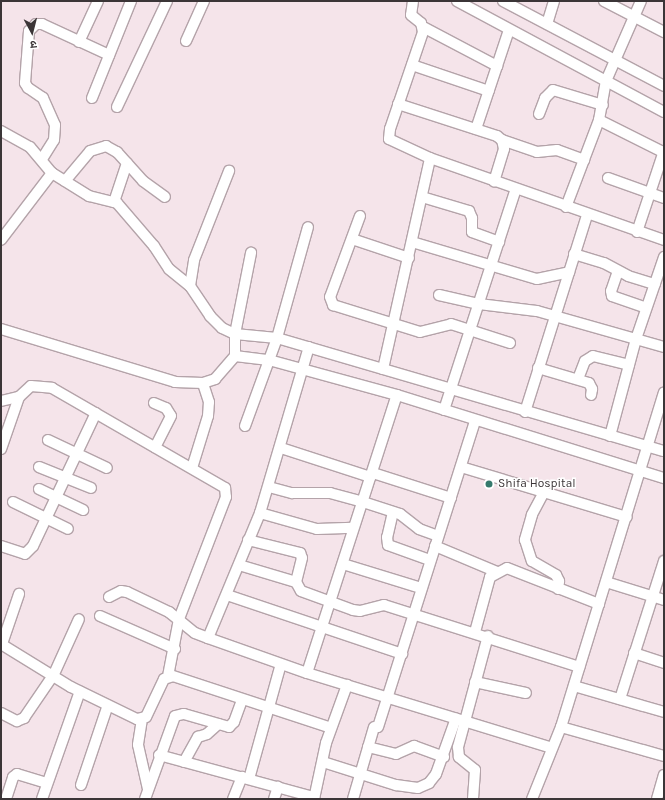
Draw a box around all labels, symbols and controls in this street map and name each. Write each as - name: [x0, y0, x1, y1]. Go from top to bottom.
- north arrow: [12, 12, 52, 52]
- text: उ: [30, 38, 38, 51]
- place label: Shifa Hospital: [498, 477, 576, 491]
- marker: Shifa Hospital: [483, 478, 495, 490]

